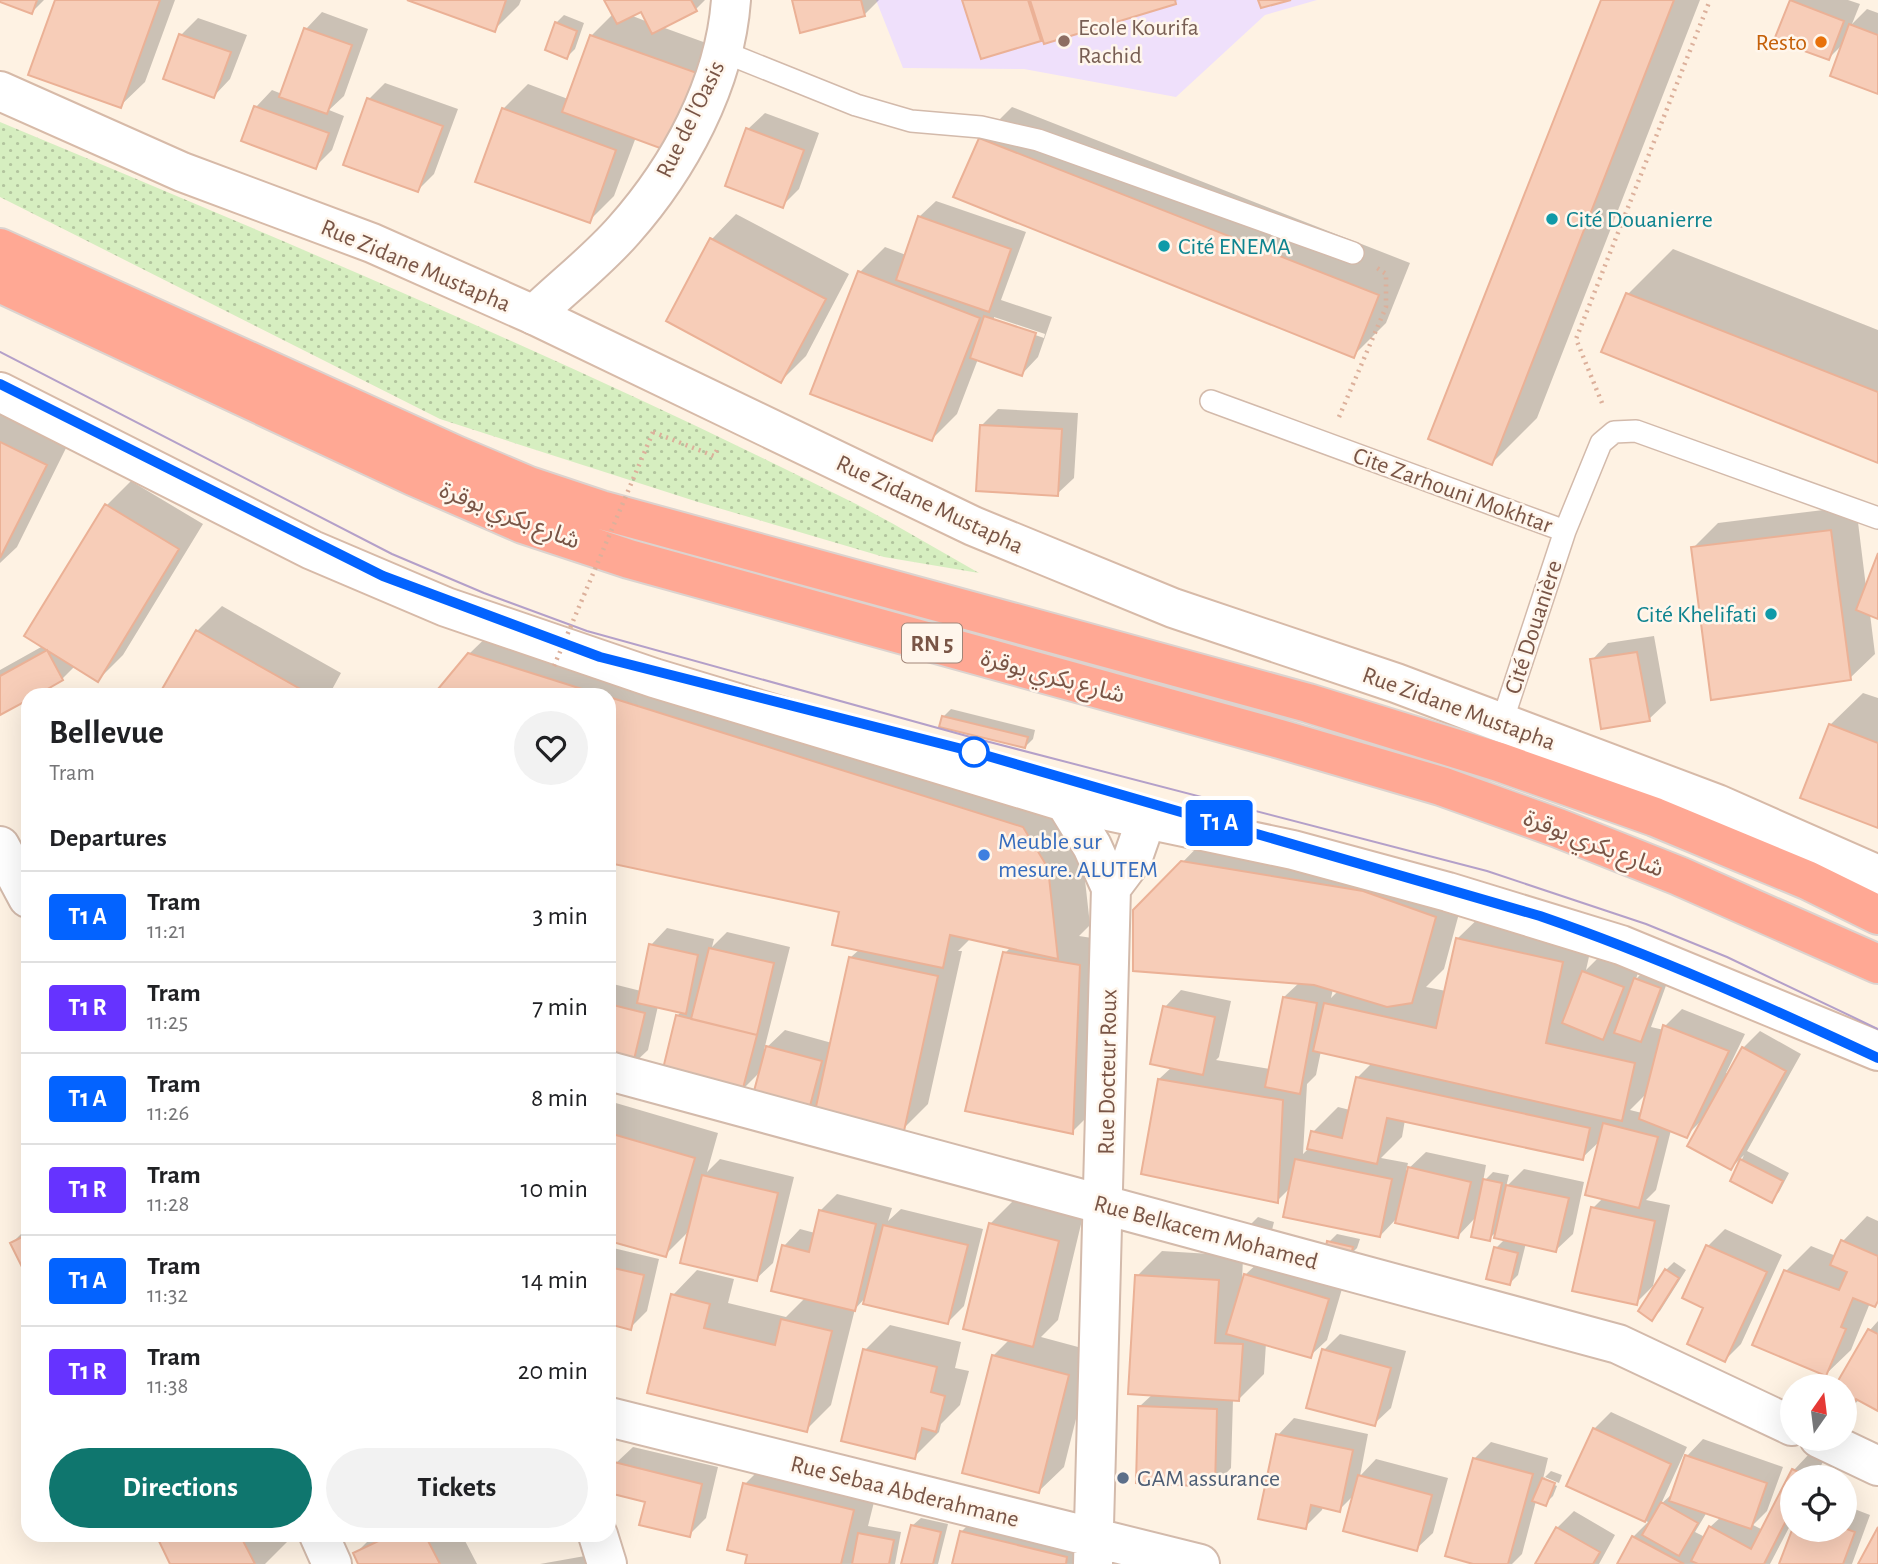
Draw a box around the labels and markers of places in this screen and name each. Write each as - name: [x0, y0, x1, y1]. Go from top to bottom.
- place label: Ecole Kourifa Rachid: [1078, 16, 1199, 68]
- place label: Resto: [1755, 31, 1807, 55]
- marker: Ecole Kourifa Rachid: [1056, 33, 1072, 49]
- marker: Resto: [1813, 34, 1829, 50]
- place label: Cité Douanierre: [1566, 208, 1713, 232]
- marker: Cité Douanierre: [1544, 211, 1560, 227]
- place label: Cité ENEMA: [1178, 235, 1291, 259]
- marker: Cité ENEMA: [1156, 238, 1172, 254]
- place label: Cité Khelifati: [1636, 603, 1757, 627]
- marker: Cité Khelifati: [1763, 606, 1779, 622]
- unlabelled marker: [959, 737, 989, 767]
- place label: Meuble sur mesure. ALUTEM: [998, 830, 1158, 882]
- marker: Meuble sur mesure. ALUTEM: [976, 847, 992, 863]
- place label: GAM assurance: [1137, 1467, 1280, 1491]
- marker: GAM assurance: [1115, 1470, 1131, 1486]

